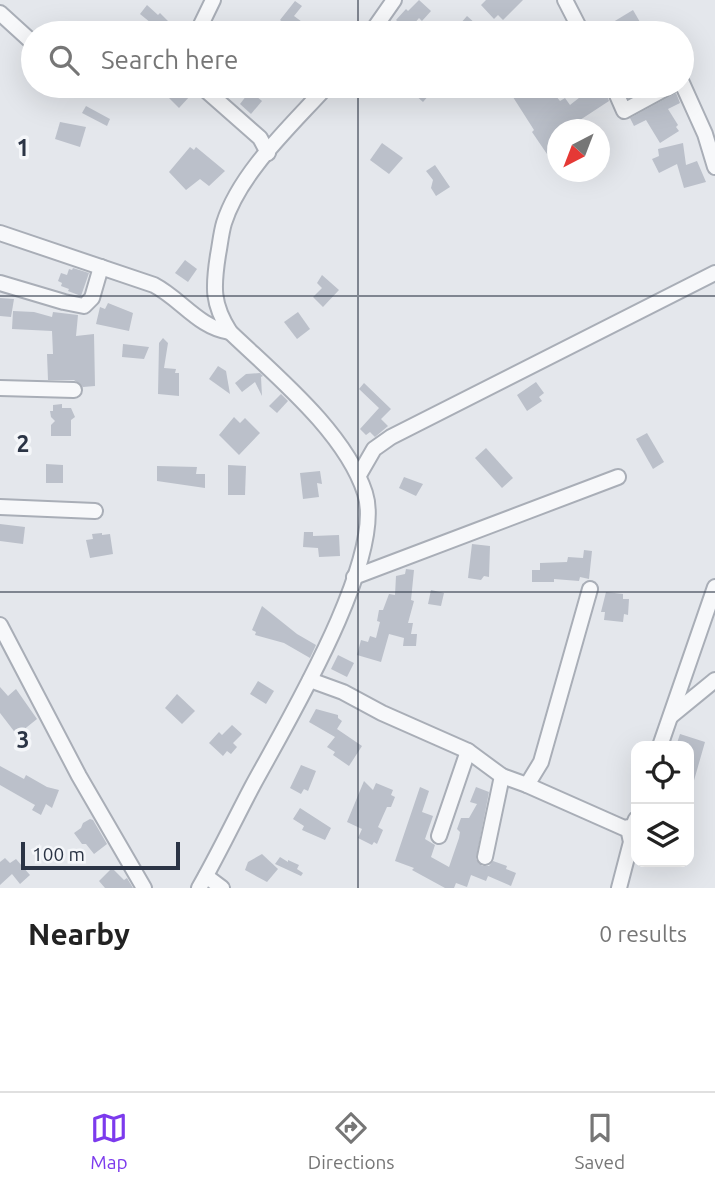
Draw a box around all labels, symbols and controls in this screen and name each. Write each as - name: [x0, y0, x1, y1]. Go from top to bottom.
- search box: [21, 21, 694, 98]
- icon: search: [45, 41, 83, 79]
- text: Search here: [101, 45, 238, 74]
- north arrow: [547, 119, 610, 182]
- text: 1: [17, 135, 29, 160]
- text: 2: [17, 431, 29, 456]
- text: 3: [17, 727, 29, 752]
- map controls: [631, 741, 694, 867]
- button: locate: [631, 741, 694, 804]
- button: layers: [631, 804, 694, 867]
- scale bar: [21, 839, 180, 871]
- text: 100 m: [32, 843, 85, 865]
- text: Nearby: [28, 917, 130, 951]
- text: 0 results: [599, 921, 687, 946]
- tab: Map: [90, 1109, 128, 1173]
- tab: Directions: [308, 1109, 395, 1173]
- tab: Saved: [574, 1109, 625, 1173]

